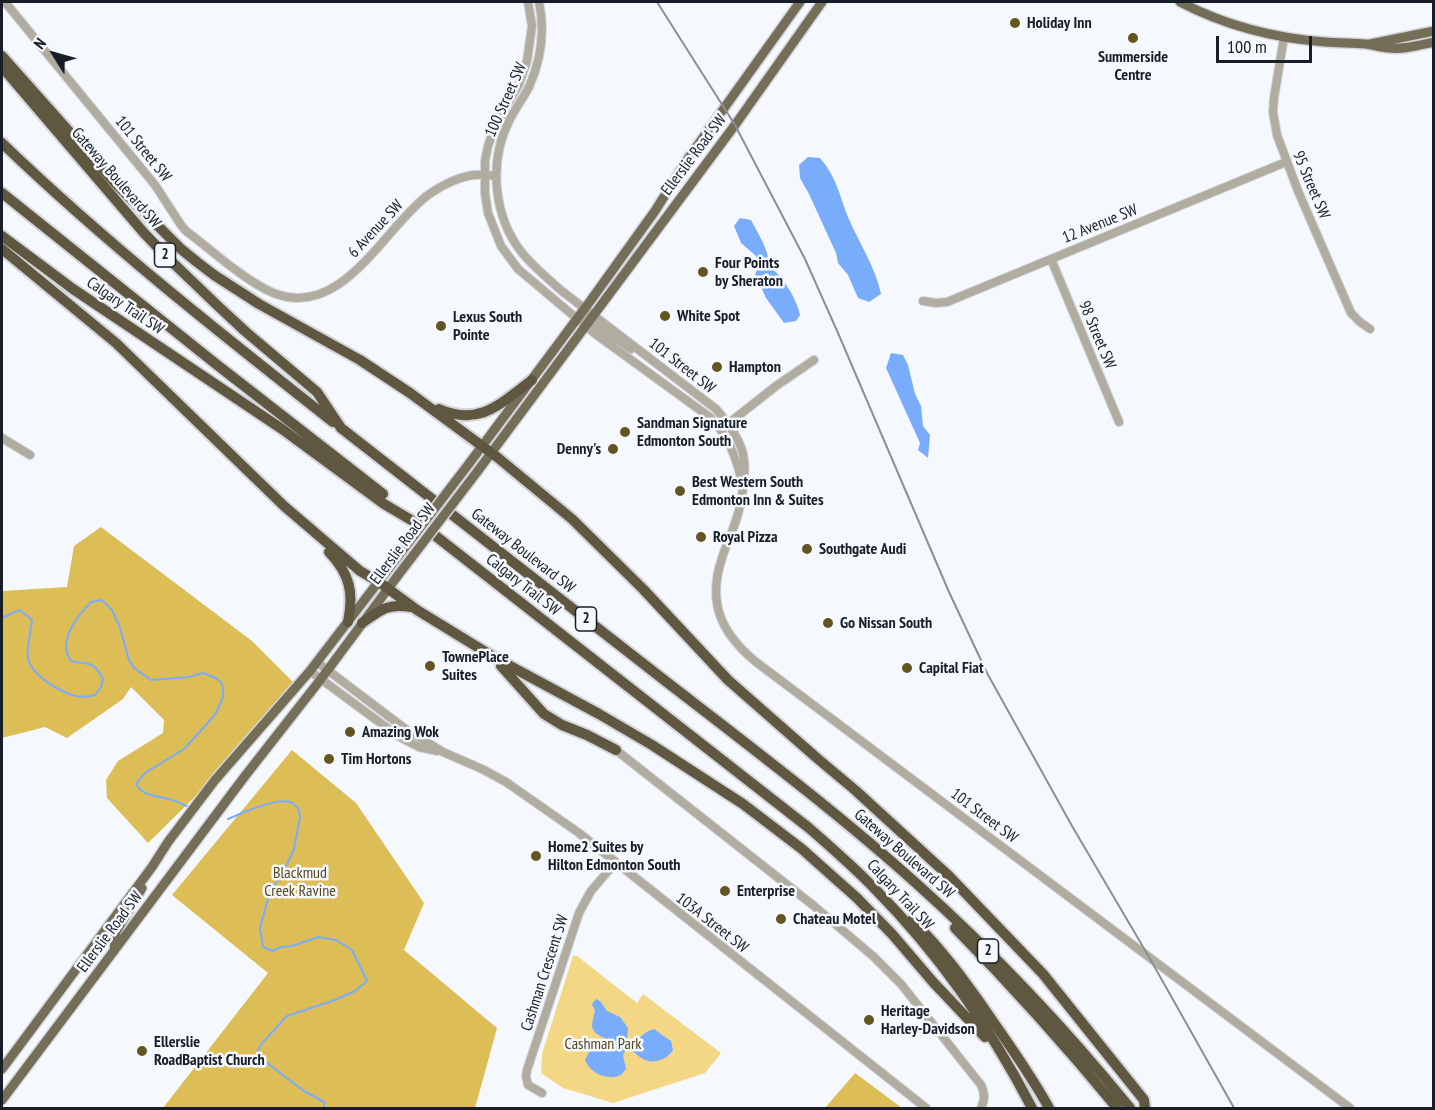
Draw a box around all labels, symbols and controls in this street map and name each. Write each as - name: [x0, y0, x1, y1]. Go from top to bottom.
- place label: Holiday Inn: [1027, 13, 1092, 33]
- marker: Holiday Inn: [1008, 16, 1022, 30]
- north arrow: [24, 24, 84, 84]
- scale bar: [1219, 24, 1315, 62]
- marker: Summerside Centre: [1126, 31, 1140, 45]
- text: N: [29, 34, 50, 53]
- text: 100 m: [1227, 35, 1267, 58]
- place label: Summerside Centre: [1098, 47, 1168, 85]
- street label: 100 Street SW: [481, 60, 531, 140]
- street label: Ellerslie Road SW: [657, 111, 731, 199]
- street label: 101 Street SW: [111, 112, 175, 186]
- street label: Gateway Boulevard SW: [67, 124, 165, 232]
- street label: 95 Street SW: [1288, 148, 1334, 222]
- street label: 6 Avenue SW: [344, 196, 408, 262]
- street label: 12 Avenue SW: [1060, 200, 1140, 248]
- road number: 2: [154, 243, 176, 267]
- place label: Four Points by Sheraton: [715, 253, 783, 291]
- marker: Four Points by Sheraton: [696, 265, 710, 279]
- street label: Calgary Trail SW: [83, 273, 167, 339]
- street label: 98 Street SW: [1074, 298, 1120, 372]
- place label: White Spot: [677, 306, 740, 326]
- place label: Lexus South Pointe: [453, 307, 522, 345]
- marker: White Spot: [658, 309, 672, 323]
- marker: Lexus South Pointe: [434, 319, 448, 333]
- street label: 101 Street SW: [645, 334, 719, 398]
- place label: Hampton: [729, 357, 781, 377]
- marker: Hampton: [710, 360, 724, 374]
- place label: Sandman Signature Edmonton South: [637, 413, 747, 451]
- marker: Sandman Signature Edmonton South: [618, 425, 632, 439]
- place label: Denny's: [557, 439, 601, 459]
- marker: Denny's: [606, 442, 620, 456]
- place label: Best Western South Edmonton Inn & Suites: [692, 472, 823, 510]
- marker: Best Western South Edmonton Inn & Suites: [673, 484, 687, 498]
- street label: Ellerslie Road SW: [366, 500, 440, 588]
- street label: Gateway Boulevard SW: [467, 504, 579, 598]
- place label: Royal Pizza: [713, 527, 778, 547]
- marker: Royal Pizza: [694, 530, 708, 544]
- place label: Southgate Audi: [819, 539, 906, 559]
- marker: Southgate Audi: [800, 542, 814, 556]
- street label: Calgary Trail SW: [482, 550, 564, 620]
- road number: 2: [576, 607, 596, 631]
- place label: Go Nissan South: [840, 613, 932, 633]
- marker: Go Nissan South: [821, 616, 835, 630]
- place label: TownePlace Suites: [442, 647, 509, 685]
- place label: Capital Fiat: [919, 658, 984, 678]
- marker: TownePlace Suites: [423, 659, 437, 673]
- marker: Capital Fiat: [900, 661, 914, 675]
- place label: Amazing Wok: [362, 722, 439, 742]
- marker: Amazing Wok: [343, 725, 357, 739]
- place label: Tim Hortons: [341, 749, 411, 769]
- marker: Tim Hortons: [322, 752, 336, 766]
- street label: 101 Street SW: [947, 785, 1021, 847]
- street label: Gateway Boulevard SW: [850, 805, 958, 903]
- place label: Home2 Suites by Hilton Edmonton South: [548, 837, 681, 875]
- marker: Home2 Suites by Hilton Edmonton South: [529, 849, 543, 863]
- street label: Calgary Trail SW: [863, 856, 937, 934]
- park label: Blackmud Creek Ravine: [264, 863, 336, 901]
- place label: Enterprise: [737, 881, 795, 901]
- marker: Enterprise: [718, 884, 732, 898]
- street label: Ellerslie Road SW: [73, 888, 147, 976]
- street label: 103A Street SW: [672, 889, 752, 957]
- place label: Chateau Motel: [793, 909, 876, 929]
- street label: Cashman Crescent SW: [517, 912, 573, 1034]
- marker: Chateau Motel: [774, 912, 788, 926]
- road number: 2: [978, 939, 998, 963]
- place label: Heritage Harley-Davidson: [881, 1001, 975, 1039]
- marker: Heritage Harley-Davidson: [862, 1013, 876, 1027]
- place label: Ellerslie RoadBaptist Church: [154, 1032, 265, 1070]
- park label: Cashman Park: [565, 1034, 641, 1054]
- marker: Ellerslie RoadBaptist Church: [135, 1044, 149, 1058]

